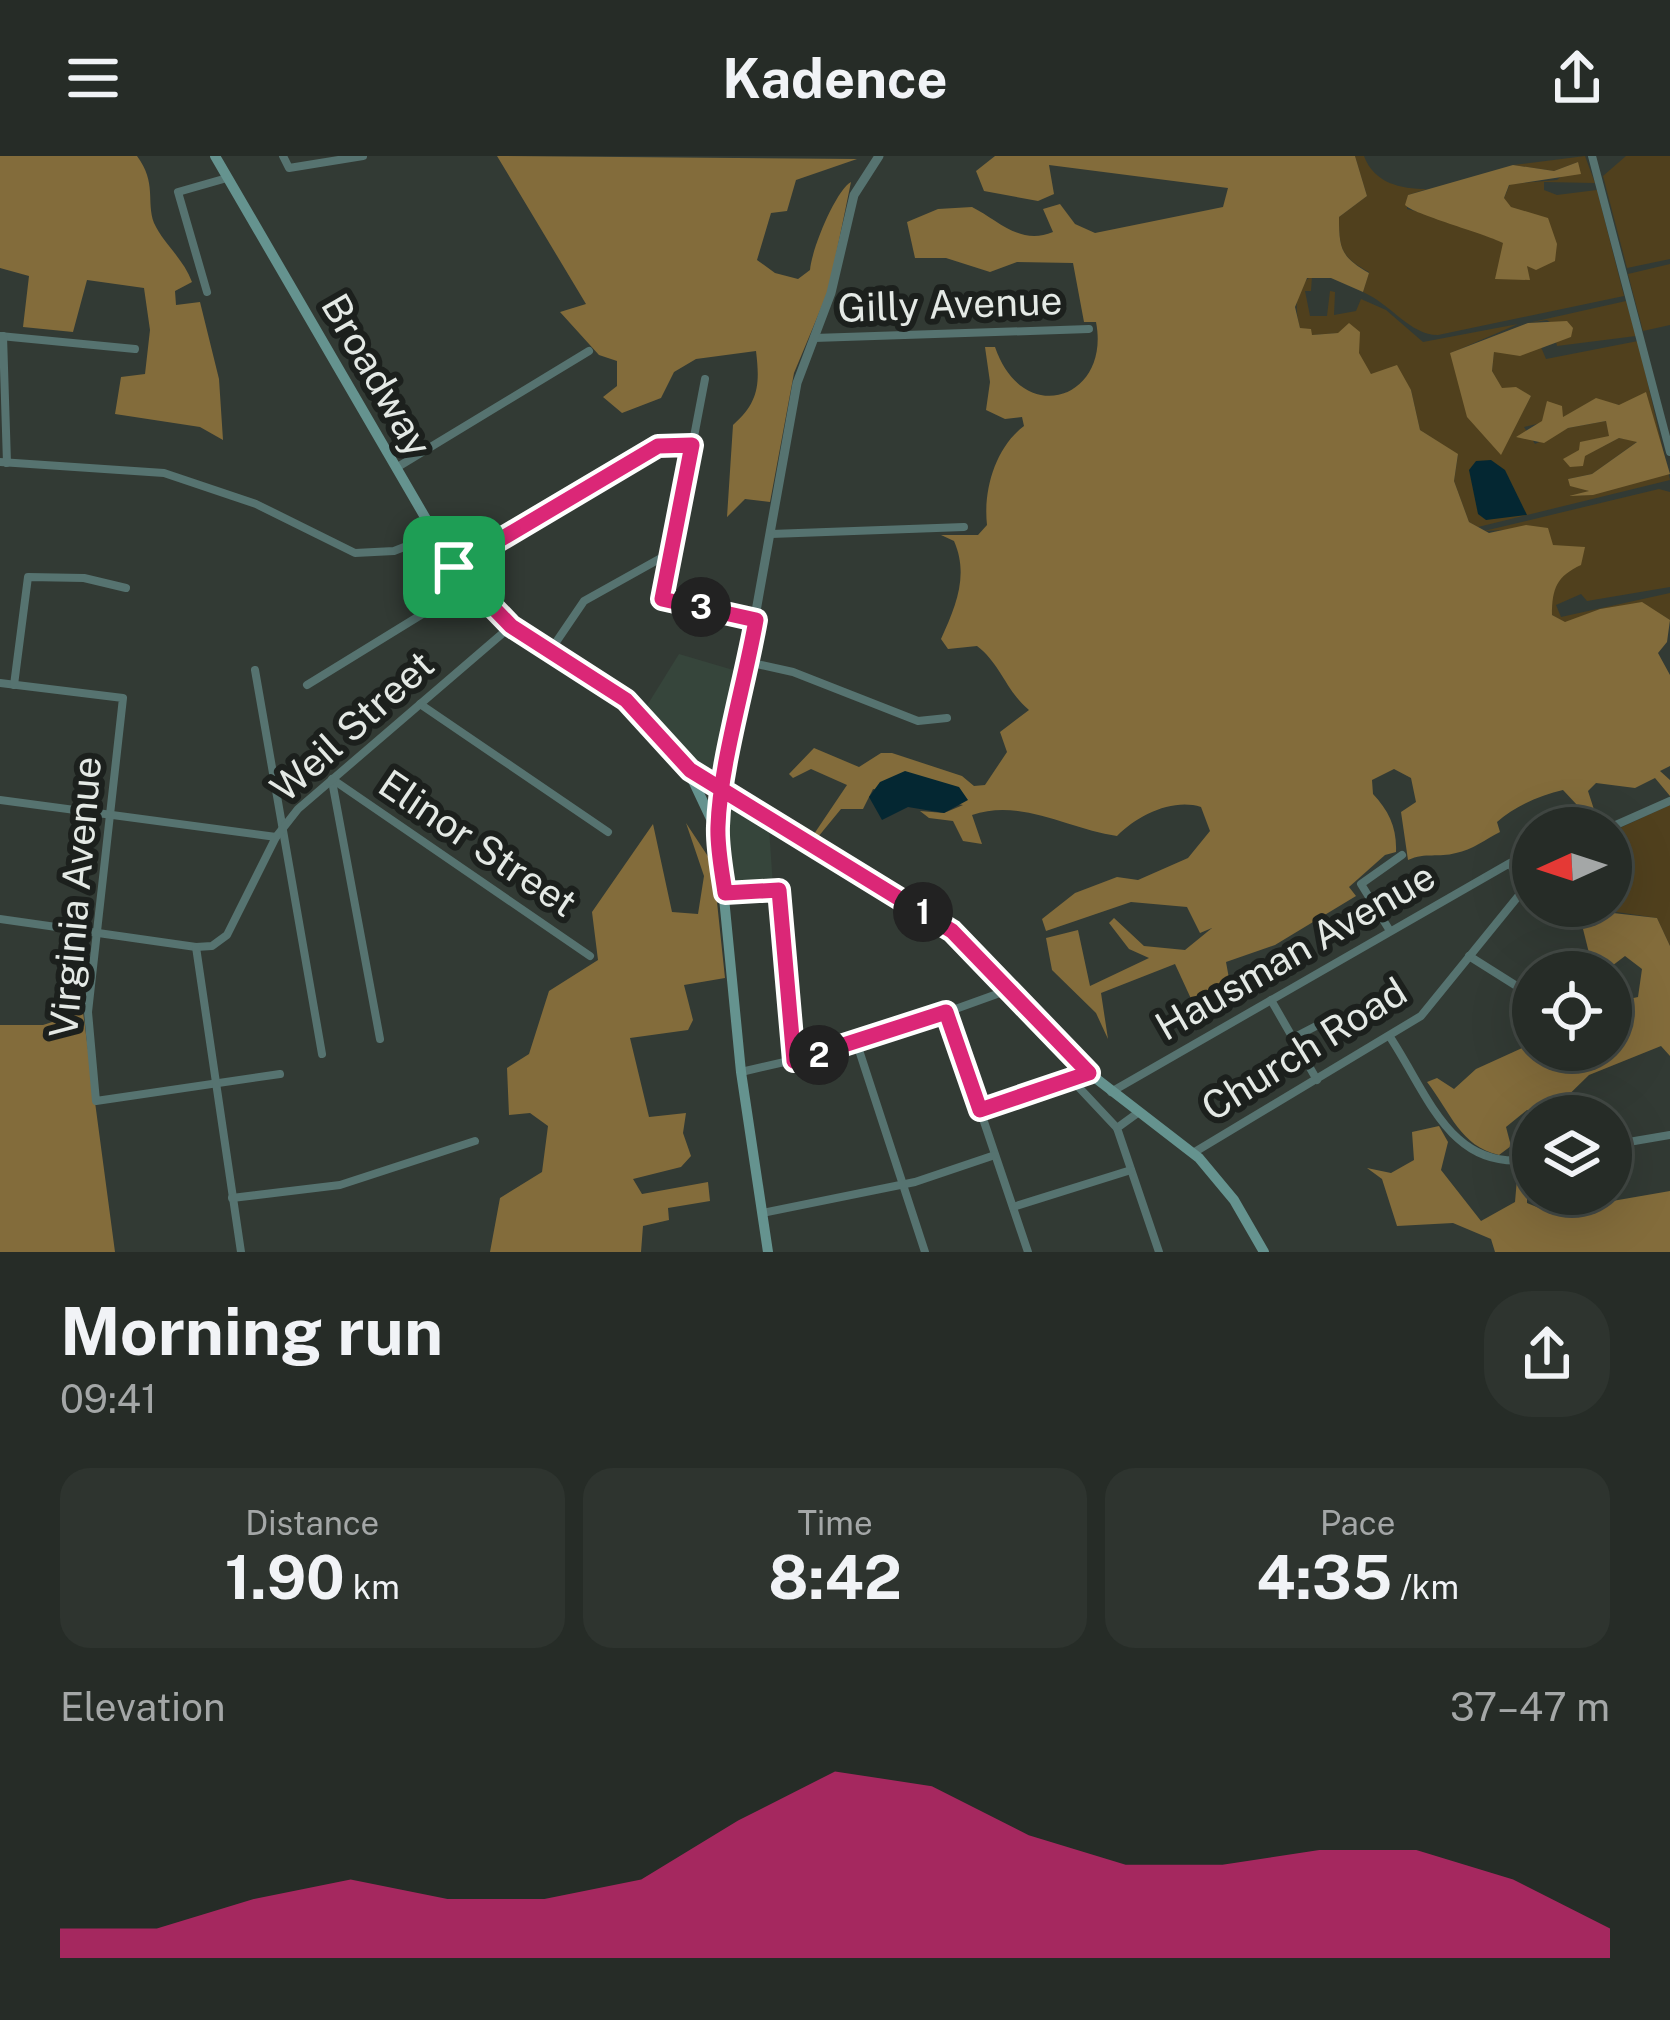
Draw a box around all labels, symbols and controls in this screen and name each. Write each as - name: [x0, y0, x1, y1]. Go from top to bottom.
- icon: menu: [60, 45, 126, 111]
- icon: share: [1544, 45, 1610, 111]
- text: Kadence: [722, 47, 948, 110]
- street label: Gilly Avenue: [837, 277, 1063, 331]
- street label: Broadway: [312, 286, 442, 464]
- pin: [403, 516, 505, 618]
- icon: arrive: [421, 534, 487, 600]
- pin: 3: [671, 577, 731, 637]
- text: 3: [690, 588, 712, 626]
- street label: Weil Street: [261, 641, 443, 811]
- street label: Virginia Avenue: [40, 754, 110, 1040]
- street label: Elinor Street: [370, 760, 586, 926]
- north arrow: [1512, 807, 1632, 927]
- map controls: [1512, 807, 1632, 1215]
- street label: Hausman Avenue: [1147, 852, 1443, 1050]
- pin: 1: [893, 882, 953, 942]
- text: 1: [916, 893, 930, 931]
- button: locate: [1512, 951, 1632, 1071]
- street label: Church Road: [1193, 968, 1415, 1130]
- pin: 2: [789, 1025, 849, 1085]
- text: 2: [809, 1036, 829, 1074]
- button: layers: [1512, 1095, 1632, 1215]
- button: share: [1484, 1291, 1610, 1417]
- text: Morning run: [60, 1292, 443, 1370]
- text: 09:41: [60, 1376, 157, 1422]
- text: Distance: [245, 1504, 379, 1542]
- text: Time: [797, 1504, 873, 1542]
- text: Pace: [1320, 1504, 1395, 1542]
- text: 1.90: [225, 1542, 345, 1613]
- text: 8:42: [768, 1542, 902, 1613]
- text: 4:35: [1256, 1542, 1392, 1613]
- text: km: [345, 1568, 400, 1606]
- text: /km: [1392, 1568, 1459, 1606]
- text: Elevation: [60, 1684, 226, 1730]
- text: 37–47 m: [1450, 1684, 1610, 1730]

